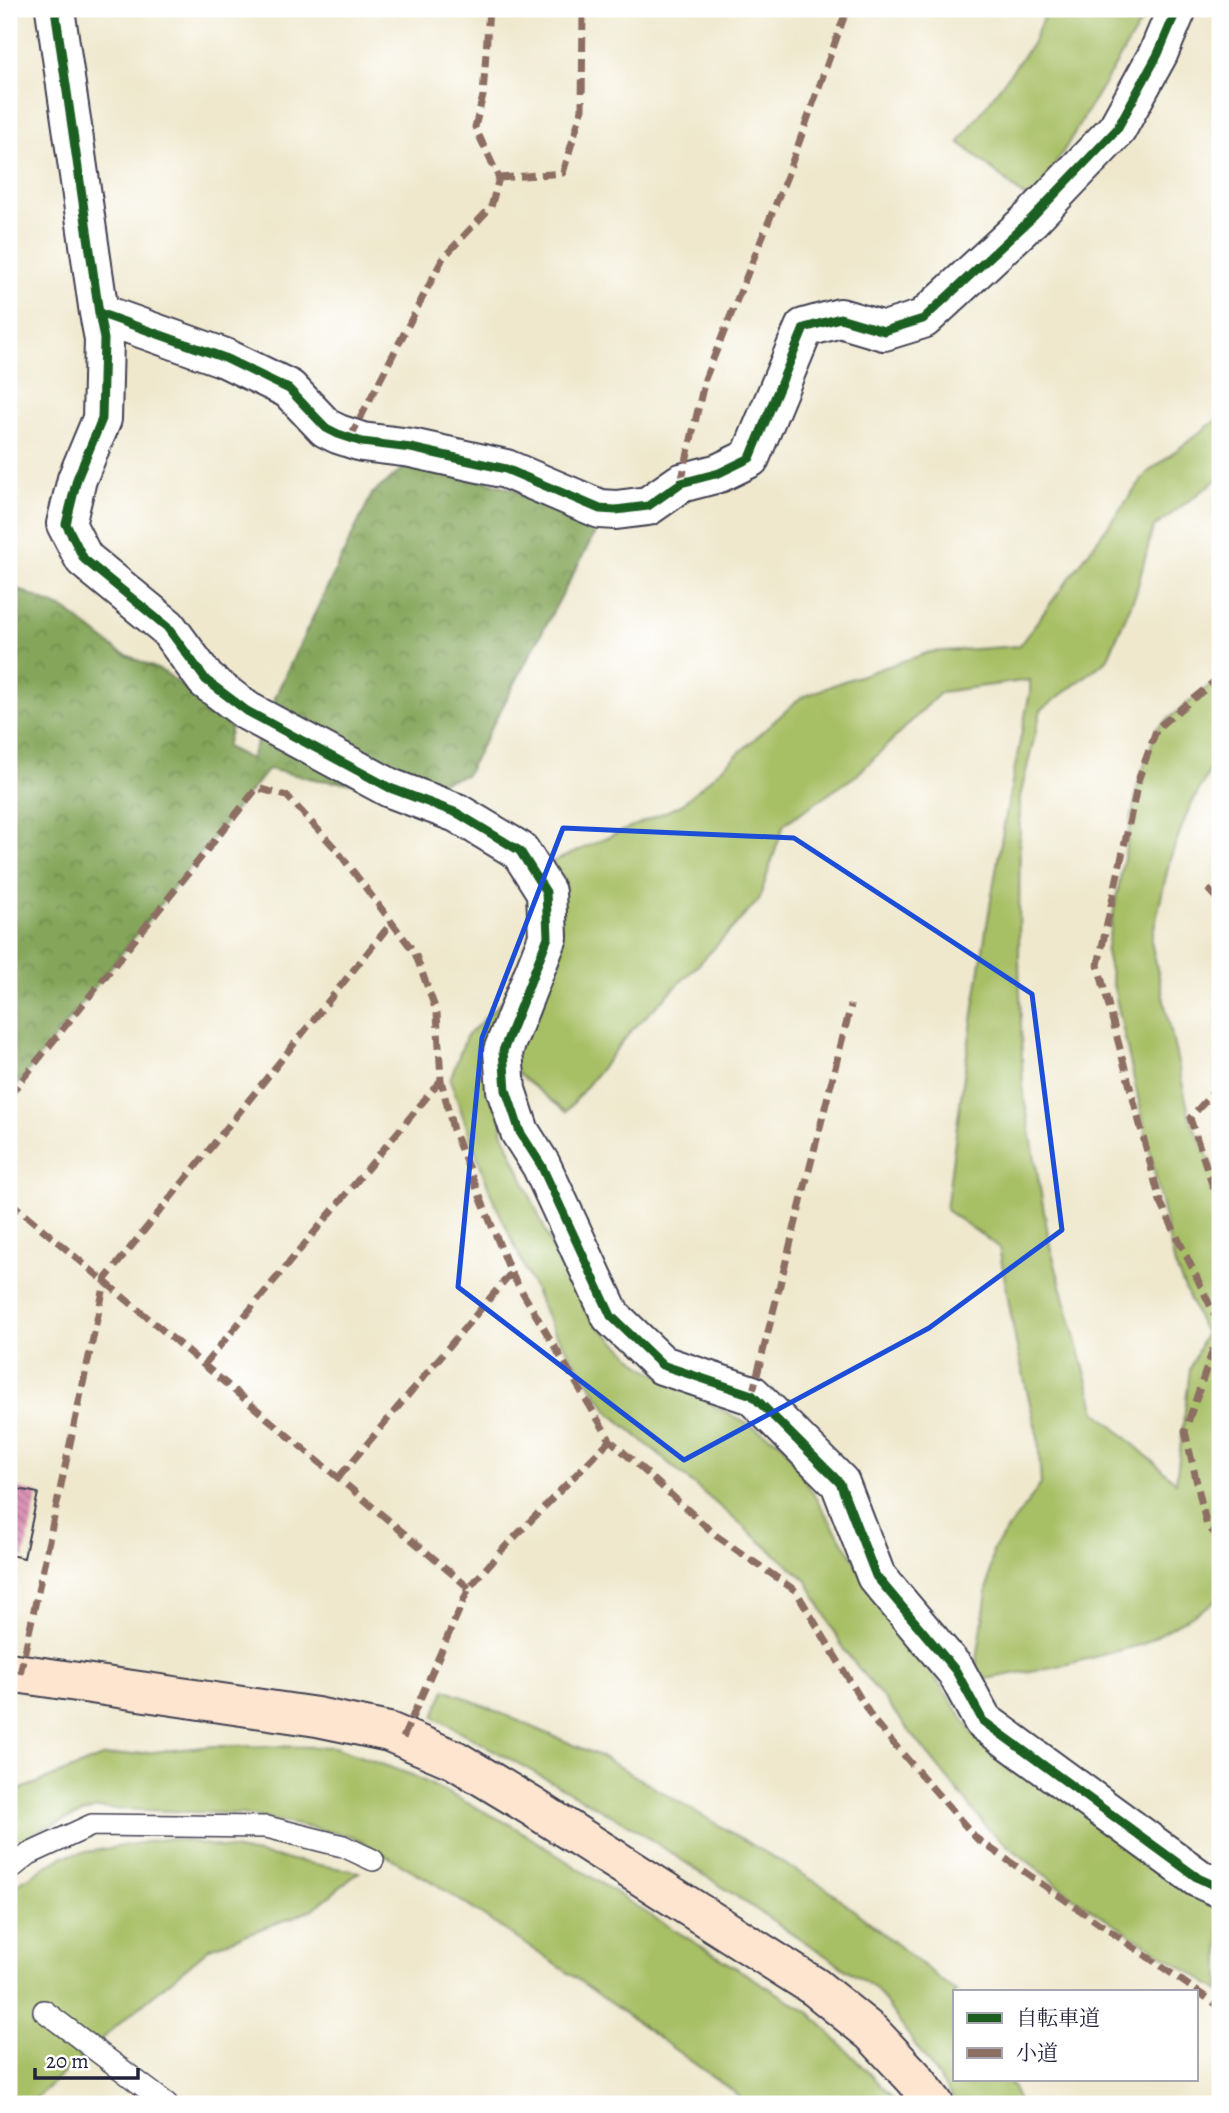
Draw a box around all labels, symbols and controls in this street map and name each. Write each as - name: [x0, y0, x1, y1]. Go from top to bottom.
- legend: [953, 1990, 1198, 2082]
- text: 自転車道: [1016, 2004, 1100, 2032]
- scale bar: [35, 2036, 138, 2080]
- text: 小道: [1016, 2039, 1058, 2067]
- text: 20 m: [46, 2047, 89, 2075]

